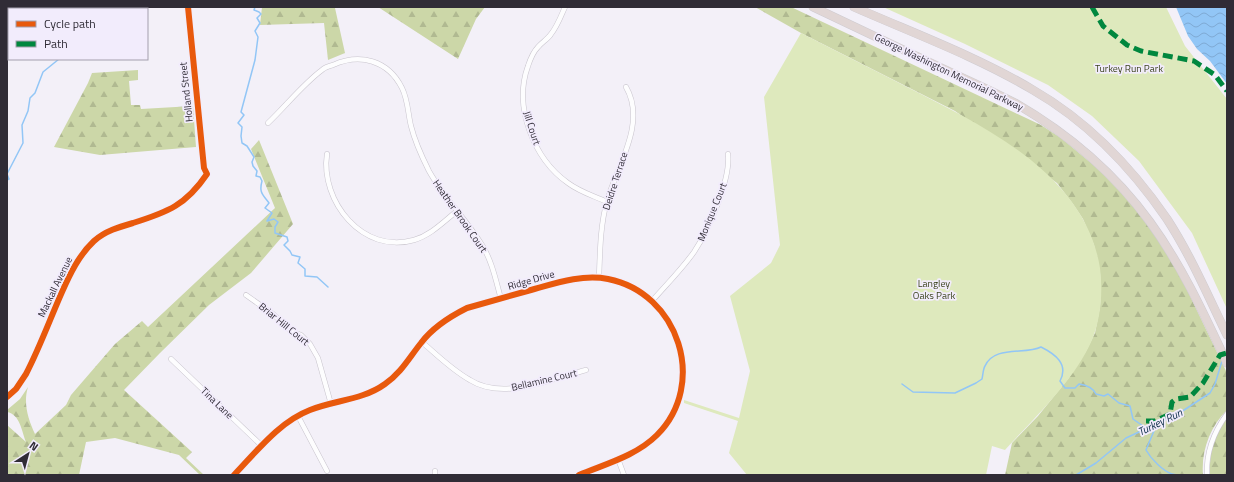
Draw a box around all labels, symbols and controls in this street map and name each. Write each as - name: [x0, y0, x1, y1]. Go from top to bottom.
- legend: [8, 8, 148, 60]
- text: Cycle path: [44, 14, 96, 33]
- street label: George Washington Memorial Parkway: [872, 29, 1026, 115]
- text: Path: [44, 34, 68, 53]
- street label: Holland Street: [175, 61, 197, 123]
- park label: Turkey Run Park: [1095, 61, 1163, 76]
- street label: Jill Court: [519, 109, 545, 147]
- street label: Deidre Terrace: [599, 150, 631, 212]
- street label: Heather Brook Court: [429, 176, 491, 256]
- street label: Monique Court: [693, 180, 731, 244]
- street label: Mackall Avenue: [34, 254, 76, 320]
- street label: Ridge Drive: [506, 266, 556, 294]
- park label: Langley Oaks Park: [913, 276, 955, 303]
- street label: Briar Hill Court: [256, 299, 313, 349]
- street label: Bellamine Court: [510, 365, 579, 395]
- street label: Tina Lane: [197, 384, 237, 422]
- water label: Turkey Run: [1135, 404, 1185, 440]
- north arrow: [8, 434, 48, 474]
- text: N: [26, 437, 42, 455]

